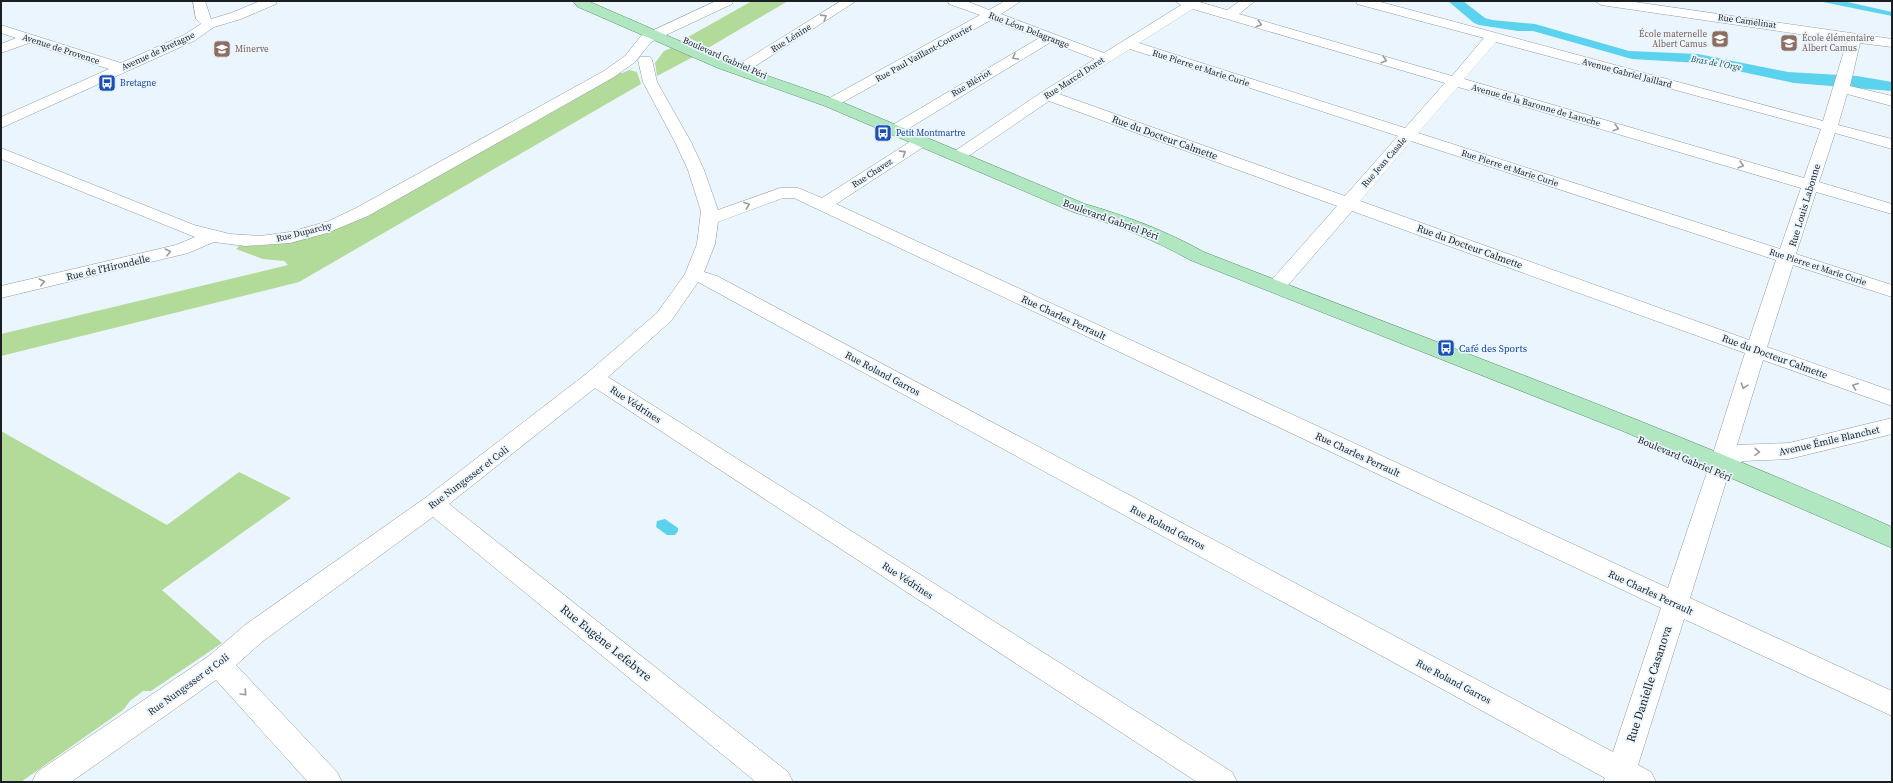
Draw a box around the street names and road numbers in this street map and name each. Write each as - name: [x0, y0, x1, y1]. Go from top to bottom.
- street label: Rue Léon Delagrange: [987, 9, 1071, 51]
- street label: Rue Camélinat: [1717, 11, 1777, 31]
- street label: Rue Lénine: [768, 21, 814, 55]
- street label: Rue Paul Vaillant-Couturier: [873, 21, 975, 85]
- street label: Avenue de Bretagne: [119, 29, 197, 73]
- street label: Avenue de Provence: [21, 31, 102, 67]
- street label: Boulevard Gabriel Péri: [681, 34, 769, 82]
- street label: Rue Pierre et Marie Curie: [1151, 47, 1252, 90]
- street label: Rue Marcel Doret: [1041, 54, 1107, 102]
- street label: Avenue Gabriel Jaillard: [1581, 55, 1673, 91]
- street label: Rue Blériot: [949, 66, 993, 100]
- street label: Avenue de la Baronne de Laroche: [1470, 81, 1602, 129]
- street label: Rue du Docteur Calmette: [1110, 112, 1220, 163]
- street label: Rue Jean Casale: [1359, 134, 1410, 190]
- street label: Rue Pierre et Marie Curie: [1460, 147, 1561, 190]
- street label: Rue Chavez: [849, 155, 895, 191]
- street label: Rue Louis Labonne: [1786, 162, 1823, 248]
- street label: Boulevard Gabriel Péri: [1061, 196, 1160, 243]
- street label: Rue Duparchy: [275, 219, 333, 245]
- street label: Rue du Docteur Calmette: [1415, 221, 1525, 272]
- street label: Rue Pierre et Marie Curie: [1768, 246, 1869, 289]
- street label: Rue de l'Hirondelle: [65, 252, 151, 283]
- street label: Rue Charles Perrault: [1019, 292, 1109, 343]
- street label: Rue du Docteur Calmette: [1720, 331, 1830, 382]
- street label: Rue Roland Garros: [843, 348, 923, 399]
- street label: Rue Védrines: [608, 383, 664, 426]
- street label: Avenue Émile Blanchet: [1778, 422, 1881, 458]
- street label: Rue Charles Perrault: [1313, 429, 1403, 480]
- street label: Boulevard Gabriel Péri: [1636, 433, 1734, 484]
- street label: Rue Nungesser et Coli: [425, 443, 511, 512]
- street label: Rue Roland Garros: [1128, 502, 1208, 553]
- street label: Rue Védrines: [880, 559, 936, 602]
- street label: Rue Charles Perrault: [1606, 567, 1696, 618]
- street label: Rue Eugène Lefebvre: [557, 601, 655, 685]
- street label: Rue Danielle Casanova: [1623, 623, 1676, 744]
- street label: Rue Nungesser et Coli: [145, 650, 232, 718]
- street label: Rue Roland Garros: [1414, 656, 1494, 707]

